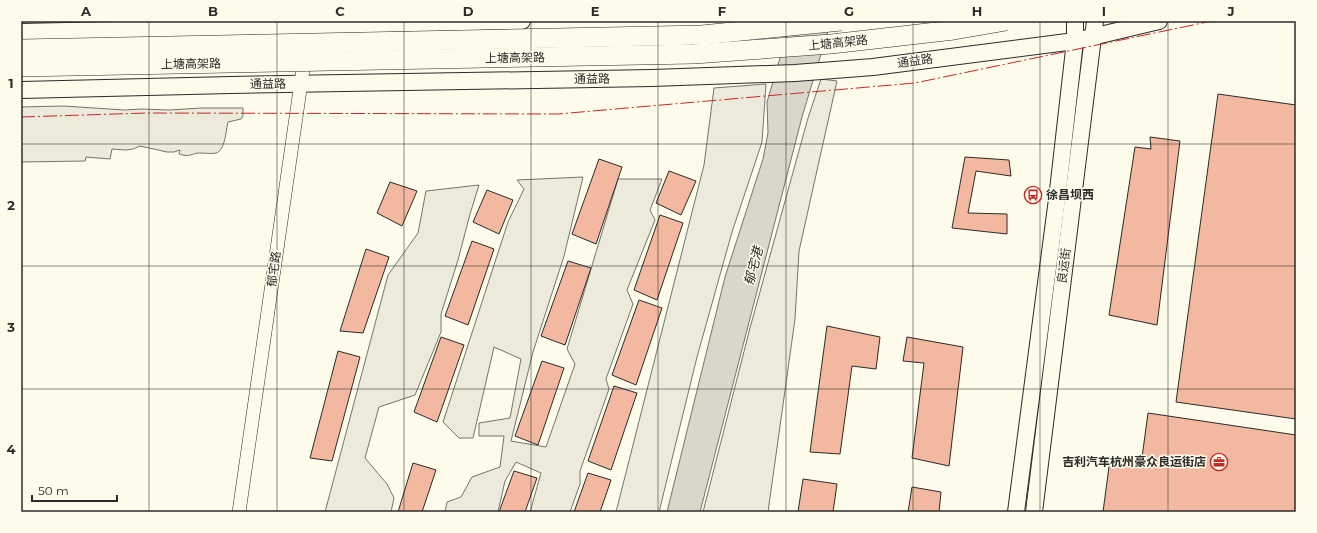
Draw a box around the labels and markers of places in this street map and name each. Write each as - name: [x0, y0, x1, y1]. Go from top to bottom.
- bus stop icon: 徐昌坝西: [1023, 185, 1043, 205]
- place label: 徐昌坝西: [1046, 187, 1094, 202]
- office icon: 吉利汽车杭州豪众良运街店: [1209, 452, 1229, 472]
- place label: 吉利汽车杭州豪众良运街店: [1062, 454, 1206, 469]

